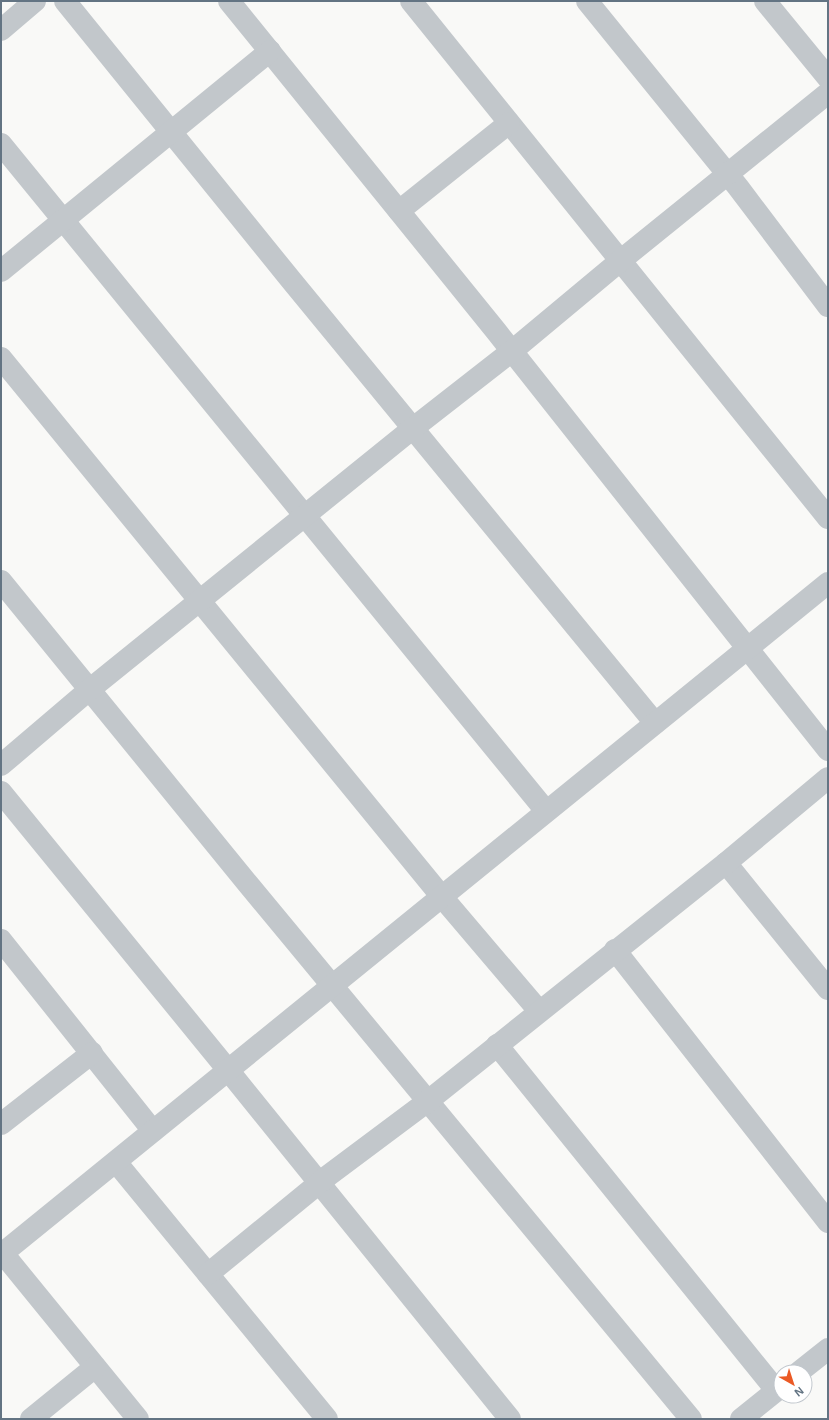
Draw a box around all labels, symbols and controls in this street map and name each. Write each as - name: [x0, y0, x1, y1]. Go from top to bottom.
- north arrow: [773, 1364, 813, 1404]
- text: N: [792, 1385, 806, 1399]

